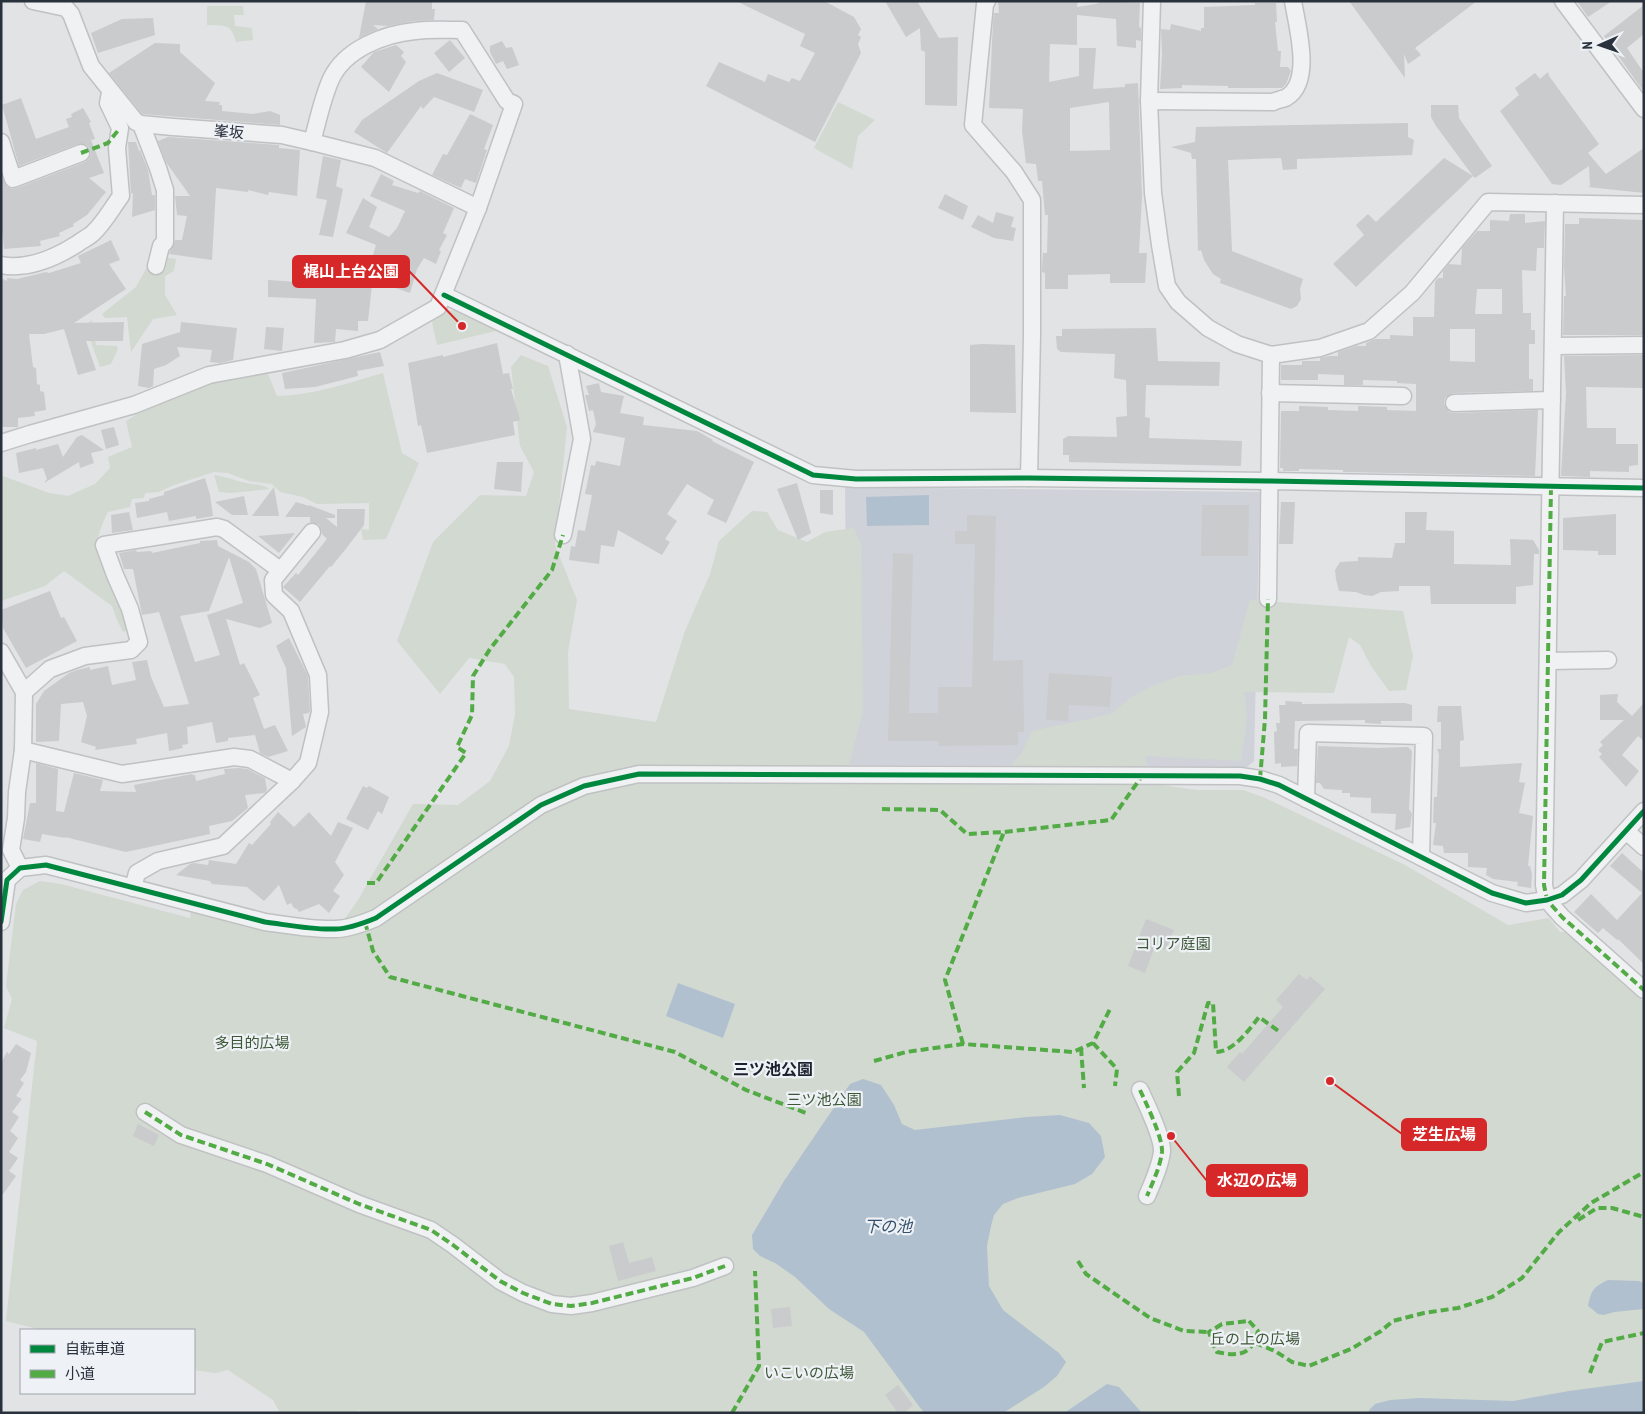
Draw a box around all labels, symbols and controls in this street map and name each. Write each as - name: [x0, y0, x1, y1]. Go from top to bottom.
- north arrow: [1575, 20, 1625, 70]
- text: N: [1578, 41, 1596, 50]
- street label: 峯坂: [213, 121, 245, 142]
- callout: 梶山上台公園: [293, 256, 409, 287]
- text: 梶山上台公園: [303, 261, 399, 281]
- park label: コリア庭園: [1135, 934, 1211, 953]
- park label: 多目的広場: [214, 1033, 290, 1052]
- district label: 三ツ池公園: [733, 1059, 813, 1079]
- park label: 三ツ池公園: [786, 1090, 862, 1109]
- callout: 芝生広場: [1402, 1119, 1486, 1150]
- text: 芝生広場: [1412, 1124, 1476, 1144]
- callout: 水辺の広場: [1207, 1165, 1307, 1196]
- text: 水辺の広場: [1217, 1170, 1297, 1190]
- water label: 下の池: [864, 1216, 914, 1236]
- legend: [20, 1329, 195, 1394]
- park label: 丘の上の広場: [1210, 1329, 1300, 1348]
- text: 自転車道: [65, 1339, 125, 1358]
- park label: いこいの広場: [764, 1363, 854, 1382]
- text: 小道: [65, 1364, 95, 1383]

